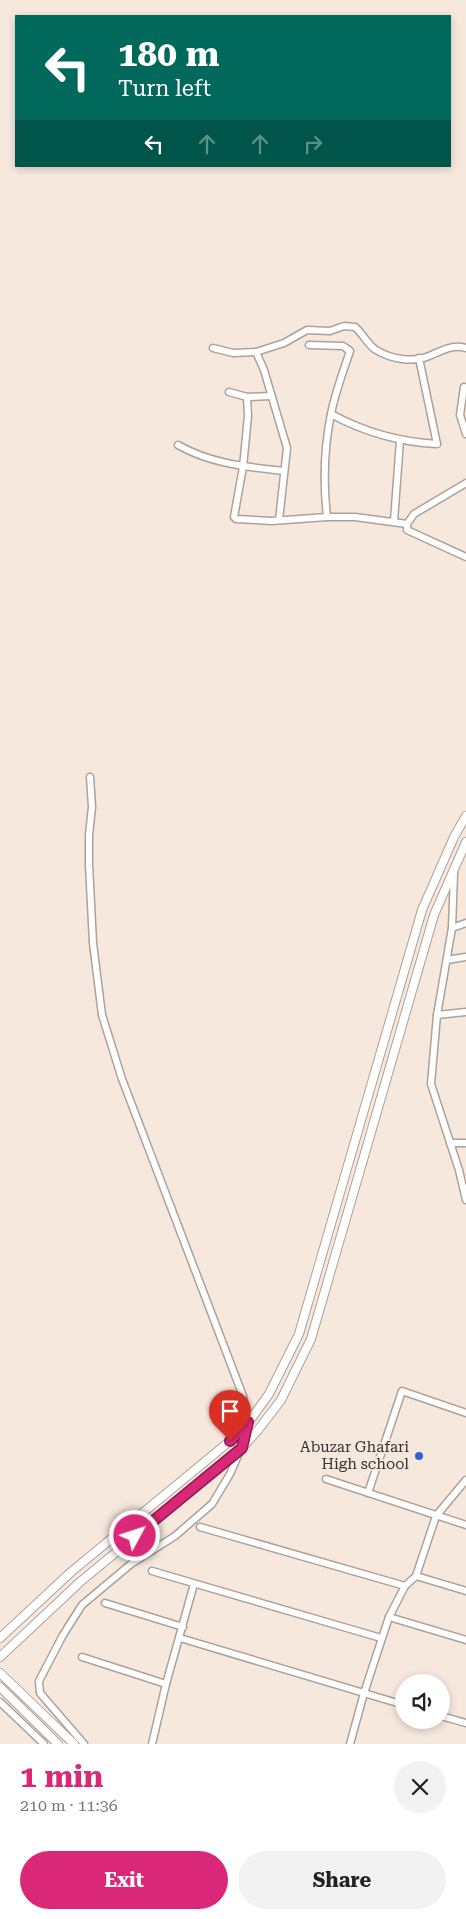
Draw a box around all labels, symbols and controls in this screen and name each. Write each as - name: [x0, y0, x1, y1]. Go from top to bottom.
- text: 180 m: [118, 34, 219, 75]
- icon: left: [35, 35, 100, 100]
- text: Turn left: [118, 76, 211, 101]
- icon: left: [140, 130, 168, 158]
- icon: ahead: [193, 130, 221, 158]
- icon: ahead: [246, 130, 274, 158]
- icon: right: [299, 130, 327, 158]
- pin: [209, 1390, 251, 1441]
- icon: arrive: [216, 1397, 244, 1425]
- place label: Abuzar Ghafari High school: [300, 1438, 409, 1473]
- marker: Abuzar Ghafari High school: [413, 1450, 425, 1462]
- position arrow: [108, 1509, 160, 1561]
- map controls: [395, 1674, 450, 1729]
- button: sound: [395, 1674, 450, 1729]
- text: 1 min: [20, 1759, 103, 1794]
- button: close: [394, 1761, 446, 1813]
- text: 210 m · 11:36: [20, 1796, 118, 1815]
- button: Exit: [20, 1851, 228, 1909]
- button: Share: [238, 1851, 446, 1909]

